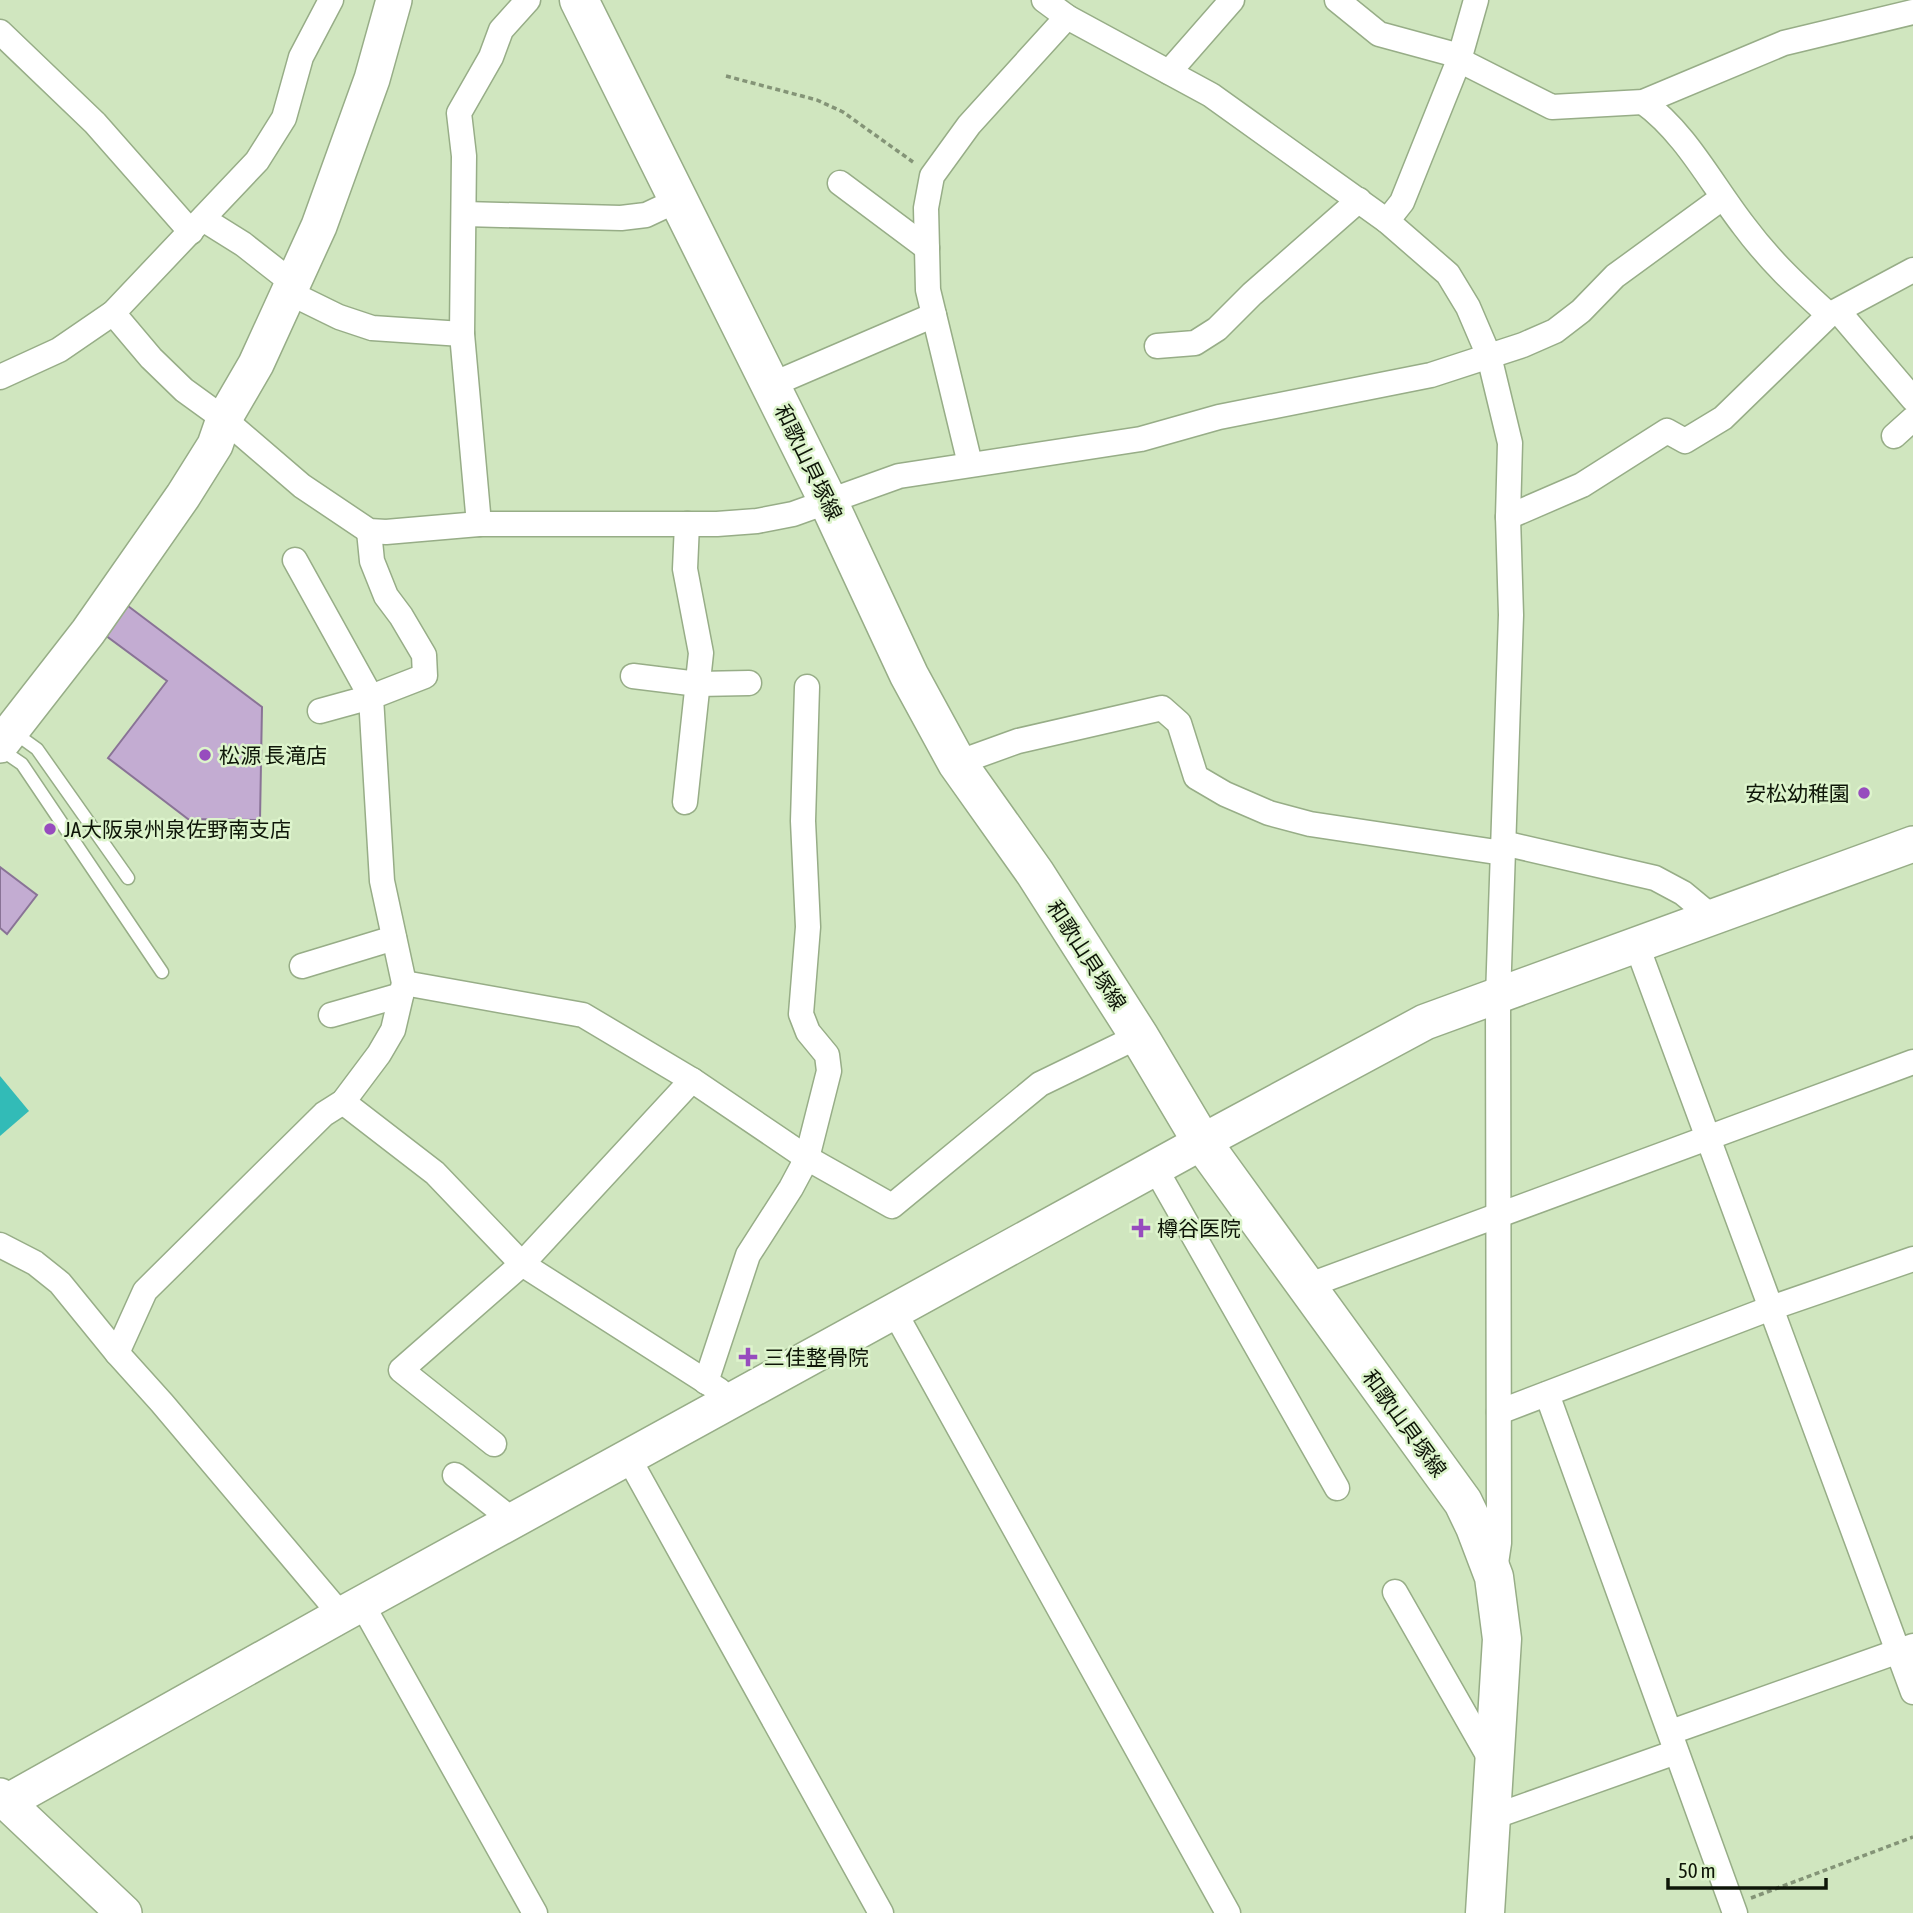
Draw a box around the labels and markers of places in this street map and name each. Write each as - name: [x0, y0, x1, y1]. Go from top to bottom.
- place label: 松源 長滝店: [219, 743, 327, 767]
- marker: 松源 長滝店: [197, 747, 213, 763]
- place label: 安松幼稚園: [1745, 781, 1850, 805]
- marker: 安松幼稚園: [1856, 785, 1872, 801]
- place label: JA大阪泉州泉佐野南支店: [64, 817, 291, 841]
- marker: JA大阪泉州泉佐野南支店: [42, 821, 58, 837]
- place label: 樽谷医院: [1157, 1216, 1241, 1240]
- marker: 樽谷医院: [1131, 1218, 1151, 1238]
- place label: 三佳整骨院: [764, 1345, 869, 1369]
- marker: 三佳整骨院: [738, 1347, 758, 1367]

